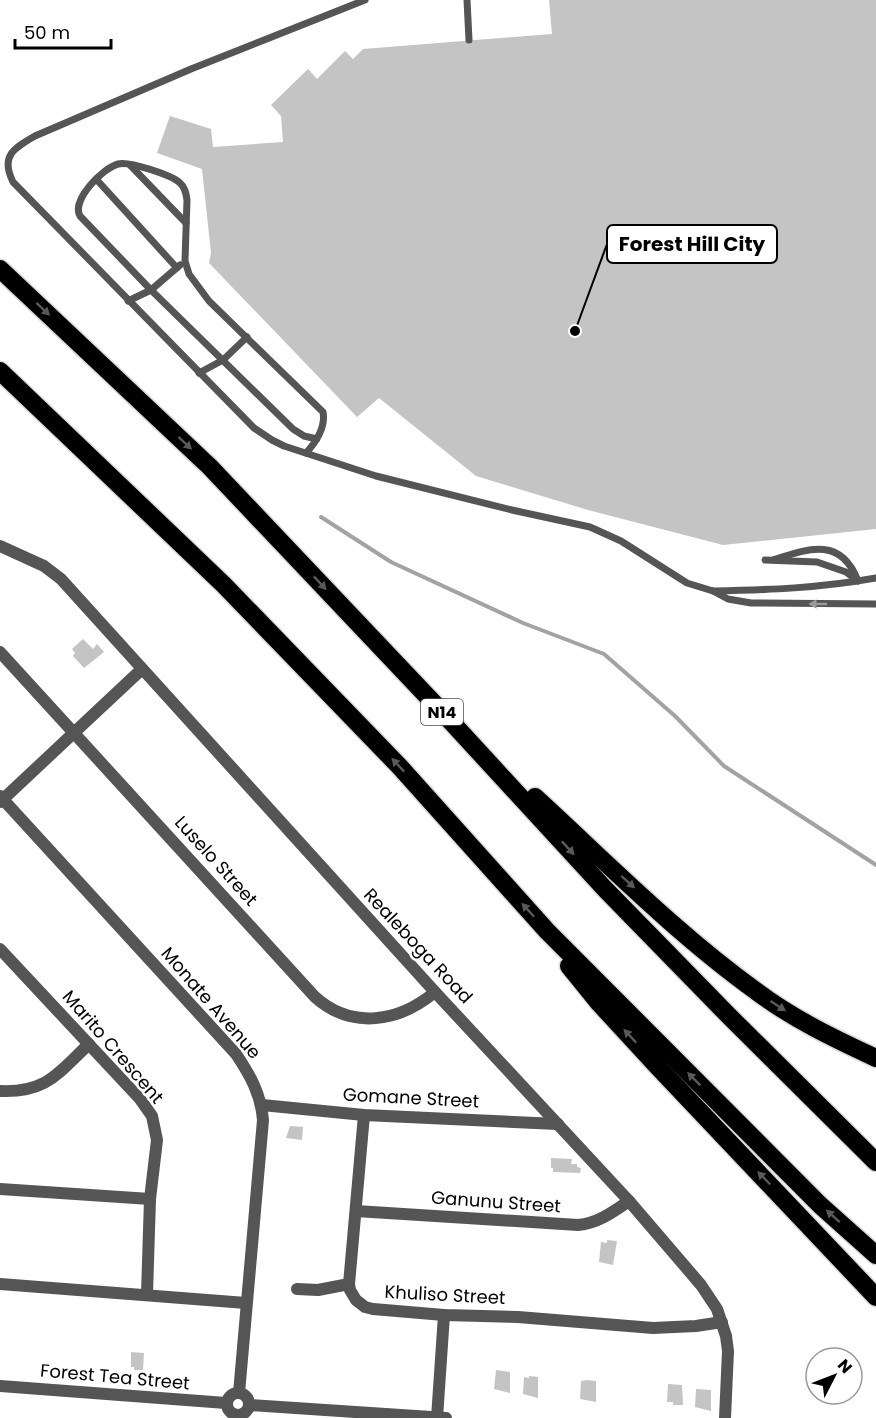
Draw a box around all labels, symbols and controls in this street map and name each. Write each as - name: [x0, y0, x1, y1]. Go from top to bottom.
- scale bar: [15, 12, 111, 50]
- text: 50 m: [24, 20, 70, 45]
- callout: Forest Hill City: [607, 225, 777, 263]
- text: Forest Hill City: [619, 230, 766, 258]
- one-way arrow: [35, 302, 50, 315]
- one-way arrow: [177, 436, 192, 450]
- one-way arrow: [313, 576, 327, 591]
- one-way arrow: [808, 599, 827, 609]
- road number: N14: [421, 699, 463, 725]
- one-way arrow: [391, 758, 405, 772]
- street label: Luselo Street: [169, 810, 264, 911]
- one-way arrow: [561, 840, 574, 855]
- one-way arrow: [620, 875, 635, 888]
- street label: Realeboga Road: [358, 882, 478, 1009]
- one-way arrow: [522, 903, 535, 918]
- street label: Monate Avenue: [156, 941, 267, 1064]
- street label: Marito Crescent: [57, 985, 170, 1109]
- one-way arrow: [770, 1000, 786, 1012]
- one-way arrow: [623, 1030, 637, 1044]
- one-way arrow: [688, 1072, 702, 1086]
- street label: Gomane Street: [342, 1081, 480, 1114]
- one-way arrow: [757, 1172, 771, 1186]
- street label: Ganunu Street: [430, 1185, 562, 1218]
- one-way arrow: [825, 1209, 840, 1223]
- street label: Khuliso Street: [384, 1279, 506, 1310]
- north arrow: [804, 1346, 864, 1406]
- text: N: [832, 1354, 857, 1378]
- street label: Forest Tea Street: [39, 1358, 191, 1395]

